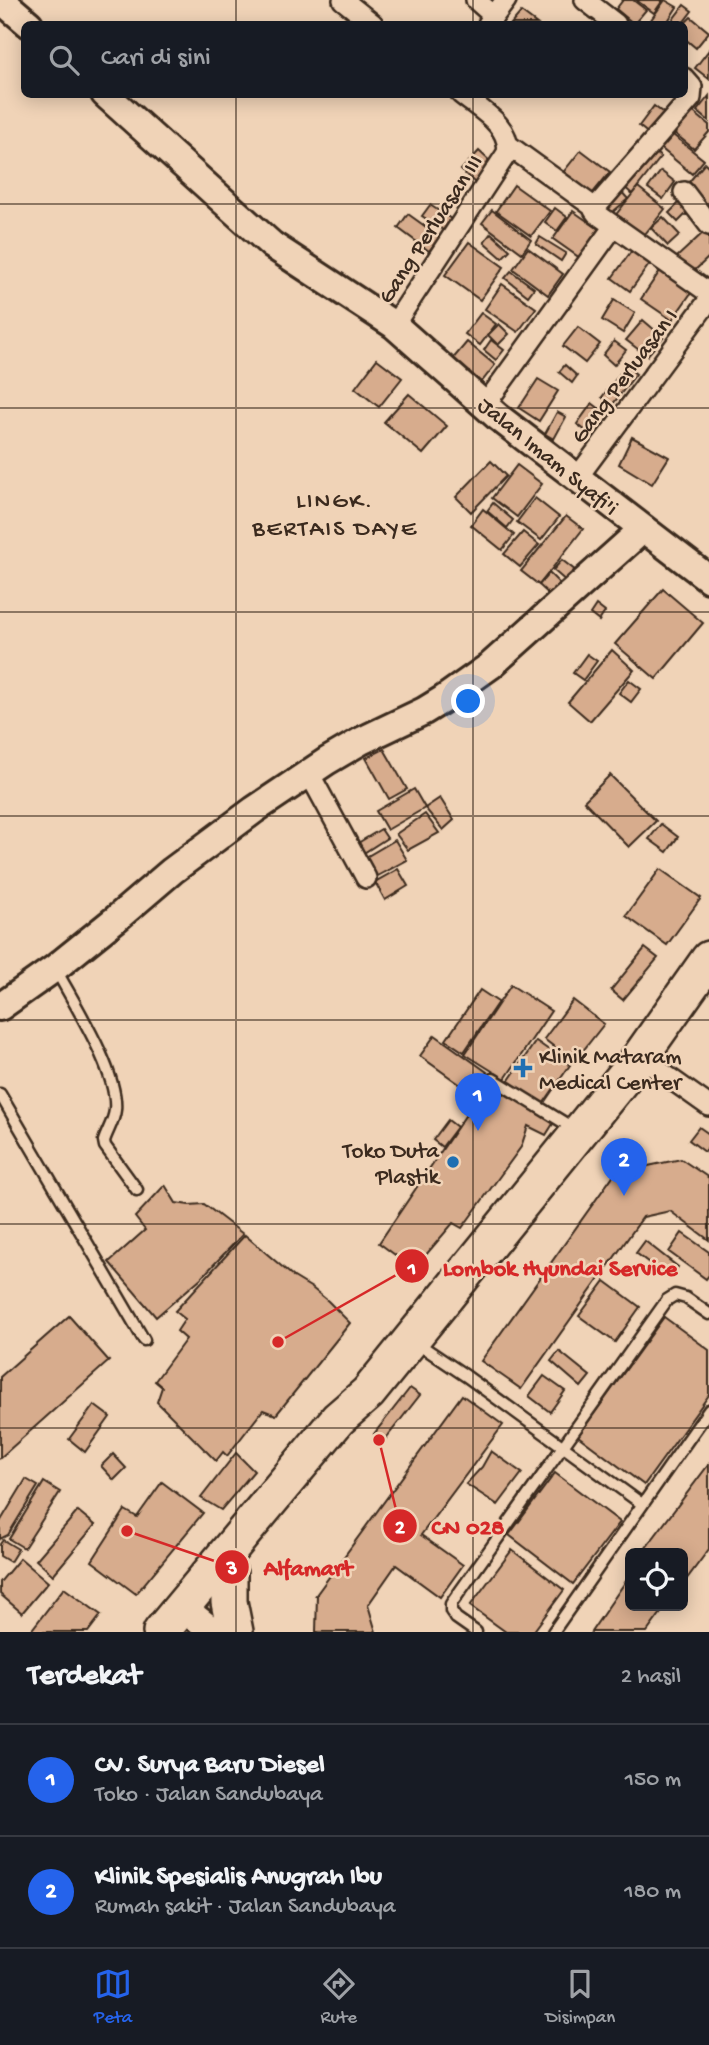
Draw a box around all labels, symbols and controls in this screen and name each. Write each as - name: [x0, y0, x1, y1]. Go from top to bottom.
- search box: [21, 21, 688, 98]
- icon: search: [45, 41, 83, 79]
- text: Cari di sini: [101, 44, 211, 75]
- street label: Gang Perluasan III: [374, 150, 490, 309]
- street label: Gang Perluasan I: [567, 305, 685, 450]
- street label: Jalan Imam Syafi'i: [471, 393, 623, 523]
- district label: LINGK. BERTAIS DAYE: [251, 488, 418, 545]
- your location: [451, 684, 485, 718]
- place label: Klinik Mataram Medical Center: [539, 1045, 683, 1098]
- marker: Klinik Mataram Medical Center: [513, 1058, 533, 1078]
- pin: 1: [455, 1073, 501, 1131]
- pin: 2: [601, 1138, 647, 1196]
- place label: Toko Duta Plastik: [341, 1139, 442, 1192]
- marker: Toko Duta Plastik: [445, 1154, 461, 1170]
- callout: Lombok Hyundai Service: [394, 1244, 692, 1289]
- text: Lombok Hyundai Service: [443, 1256, 679, 1285]
- text: 1: [407, 1258, 416, 1283]
- callout: CN 028: [383, 1503, 519, 1548]
- text: CN 028: [432, 1515, 504, 1544]
- text: 2: [395, 1517, 406, 1542]
- callout: Alfamart: [214, 1544, 366, 1589]
- map controls: [625, 1548, 688, 1611]
- button: locate: [625, 1548, 688, 1611]
- text: Alfamart: [263, 1556, 355, 1585]
- text: 3: [226, 1558, 238, 1583]
- text: Terdekat: [28, 1660, 141, 1695]
- text: 2 hasil: [621, 1664, 681, 1691]
- text: CV. Surya Baru Diesel: [95, 1751, 325, 1782]
- text: 1: [46, 1767, 56, 1794]
- text: 150 m: [625, 1767, 681, 1794]
- text: Toko · Jalan Sandubaya: [95, 1782, 323, 1809]
- text: Klinik Spesialis Anugrah Ibu: [95, 1863, 382, 1894]
- text: 2: [45, 1879, 57, 1906]
- text: 180 m: [624, 1879, 681, 1906]
- text: Rumah sakit · Jalan Sandubaya: [95, 1894, 396, 1921]
- tab: Peta: [94, 1965, 132, 2030]
- tab: Rute: [320, 1965, 358, 2030]
- tab: Disimpan: [545, 1965, 615, 2030]

